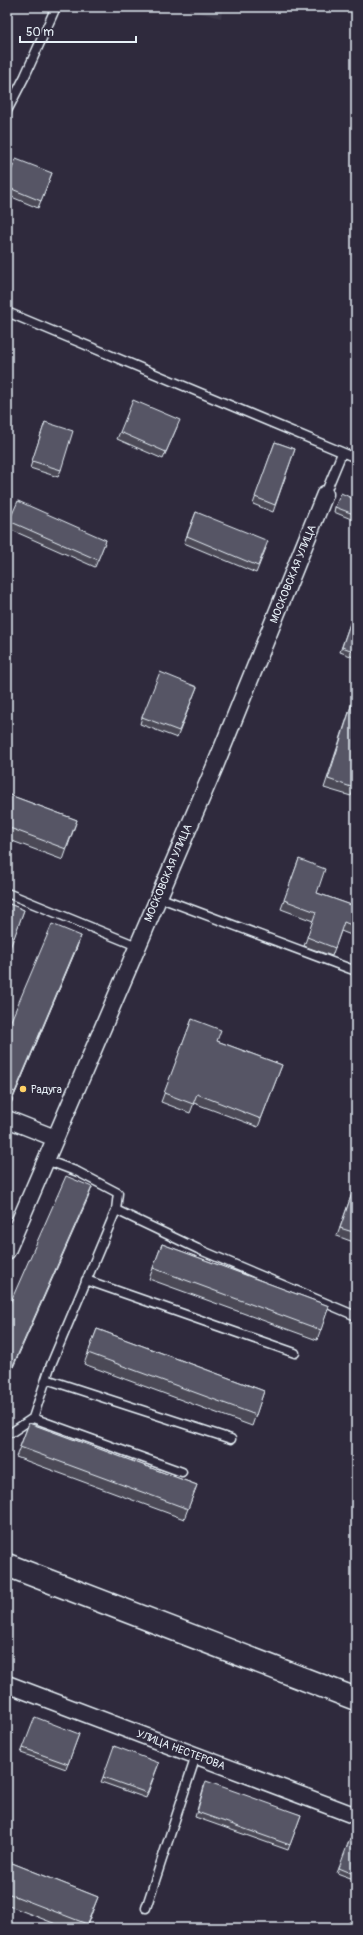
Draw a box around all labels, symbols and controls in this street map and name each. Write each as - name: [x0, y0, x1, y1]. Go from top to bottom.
- scale bar: [20, 18, 136, 44]
- text: 50 m: [26, 25, 54, 40]
- street label: МОСКОВСКАЯ УЛИЦА: [267, 523, 319, 625]
- street label: МОСКОВСКАЯ УЛИЦА: [142, 822, 194, 924]
- place label: Радуга: [31, 1083, 62, 1096]
- marker: Радуга: [18, 1084, 28, 1094]
- street label: УЛИЦА НЕСТЕРОВА: [135, 1727, 227, 1773]

